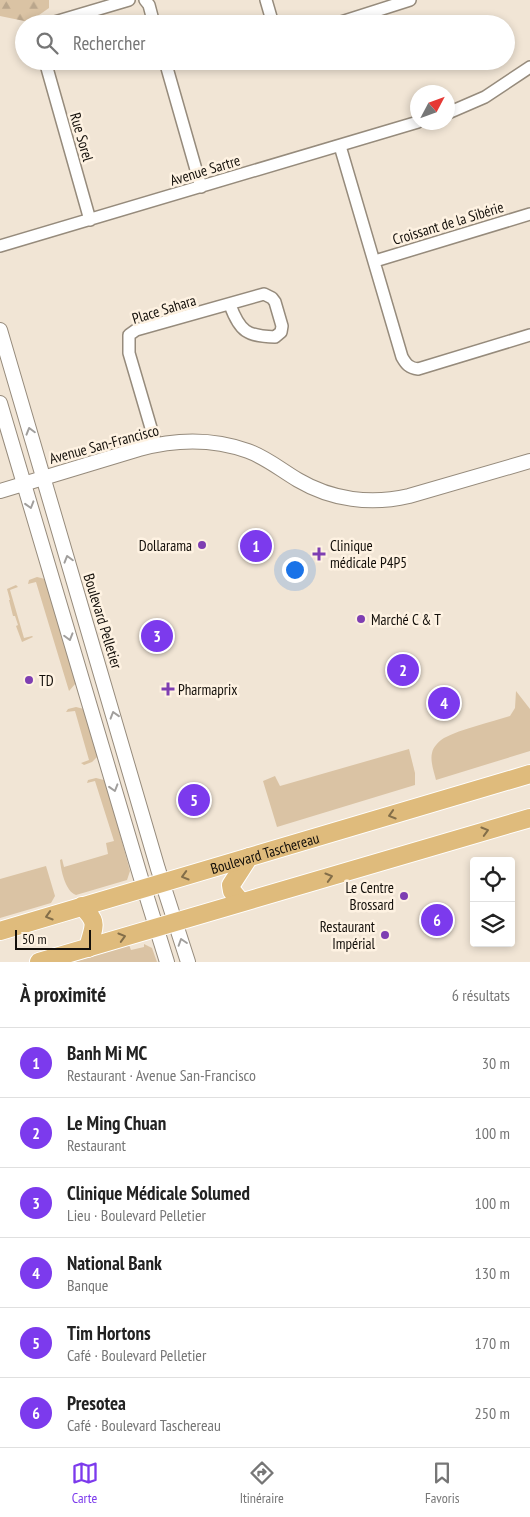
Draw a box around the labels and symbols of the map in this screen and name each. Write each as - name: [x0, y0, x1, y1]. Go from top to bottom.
- north arrow: [410, 85, 455, 130]
- street label: Rue Sorel: [66, 110, 98, 164]
- street label: Avenue Sartre: [168, 150, 242, 190]
- street label: Croissant de la Sibérie: [390, 197, 506, 249]
- street label: Place Sahara: [130, 290, 198, 328]
- street label: Avenue San-Francisco: [47, 420, 161, 468]
- one-way arrow: [25, 427, 35, 435]
- one-way arrow: [24, 500, 34, 508]
- pin: 1: [240, 527, 272, 565]
- place label: Dollarama: [139, 536, 192, 555]
- place label: Clinique médicale P4P5: [330, 536, 407, 572]
- marker: Dollarama: [196, 539, 208, 551]
- marker: Clinique médicale P4P5: [312, 547, 326, 561]
- one-way arrow: [63, 555, 73, 564]
- your location: [282, 557, 308, 583]
- street label: Boulevard Pelletier: [80, 571, 127, 672]
- place label: Marché C & T: [371, 610, 441, 629]
- marker: Marché C & T: [355, 613, 367, 625]
- pin: 3: [141, 617, 173, 655]
- one-way arrow: [64, 633, 74, 641]
- pin: 2: [387, 651, 419, 689]
- place label: TD: [39, 671, 54, 690]
- marker: TD: [23, 674, 35, 686]
- place label: Pharmaprix: [178, 680, 237, 699]
- marker: Pharmaprix: [162, 683, 174, 695]
- pin: 4: [428, 684, 460, 722]
- one-way arrow: [110, 711, 120, 719]
- pin: 5: [178, 781, 210, 819]
- one-way arrow: [108, 783, 118, 791]
- one-way arrow: [388, 809, 396, 819]
- one-way arrow: [481, 826, 490, 837]
- street label: Boulevard Taschereau: [208, 828, 321, 878]
- one-way arrow: [181, 870, 189, 880]
- one-way arrow: [325, 872, 333, 882]
- place label: Le Centre Brossard: [345, 878, 394, 914]
- marker: Le Centre Brossard: [398, 890, 410, 902]
- pin: 6: [421, 901, 453, 939]
- one-way arrow: [45, 910, 53, 920]
- place label: Restaurant Impérial: [320, 917, 376, 953]
- scale bar: [15, 927, 91, 950]
- marker: Restaurant Impérial: [379, 929, 391, 941]
- one-way arrow: [117, 933, 126, 943]
- one-way arrow: [177, 938, 187, 946]

